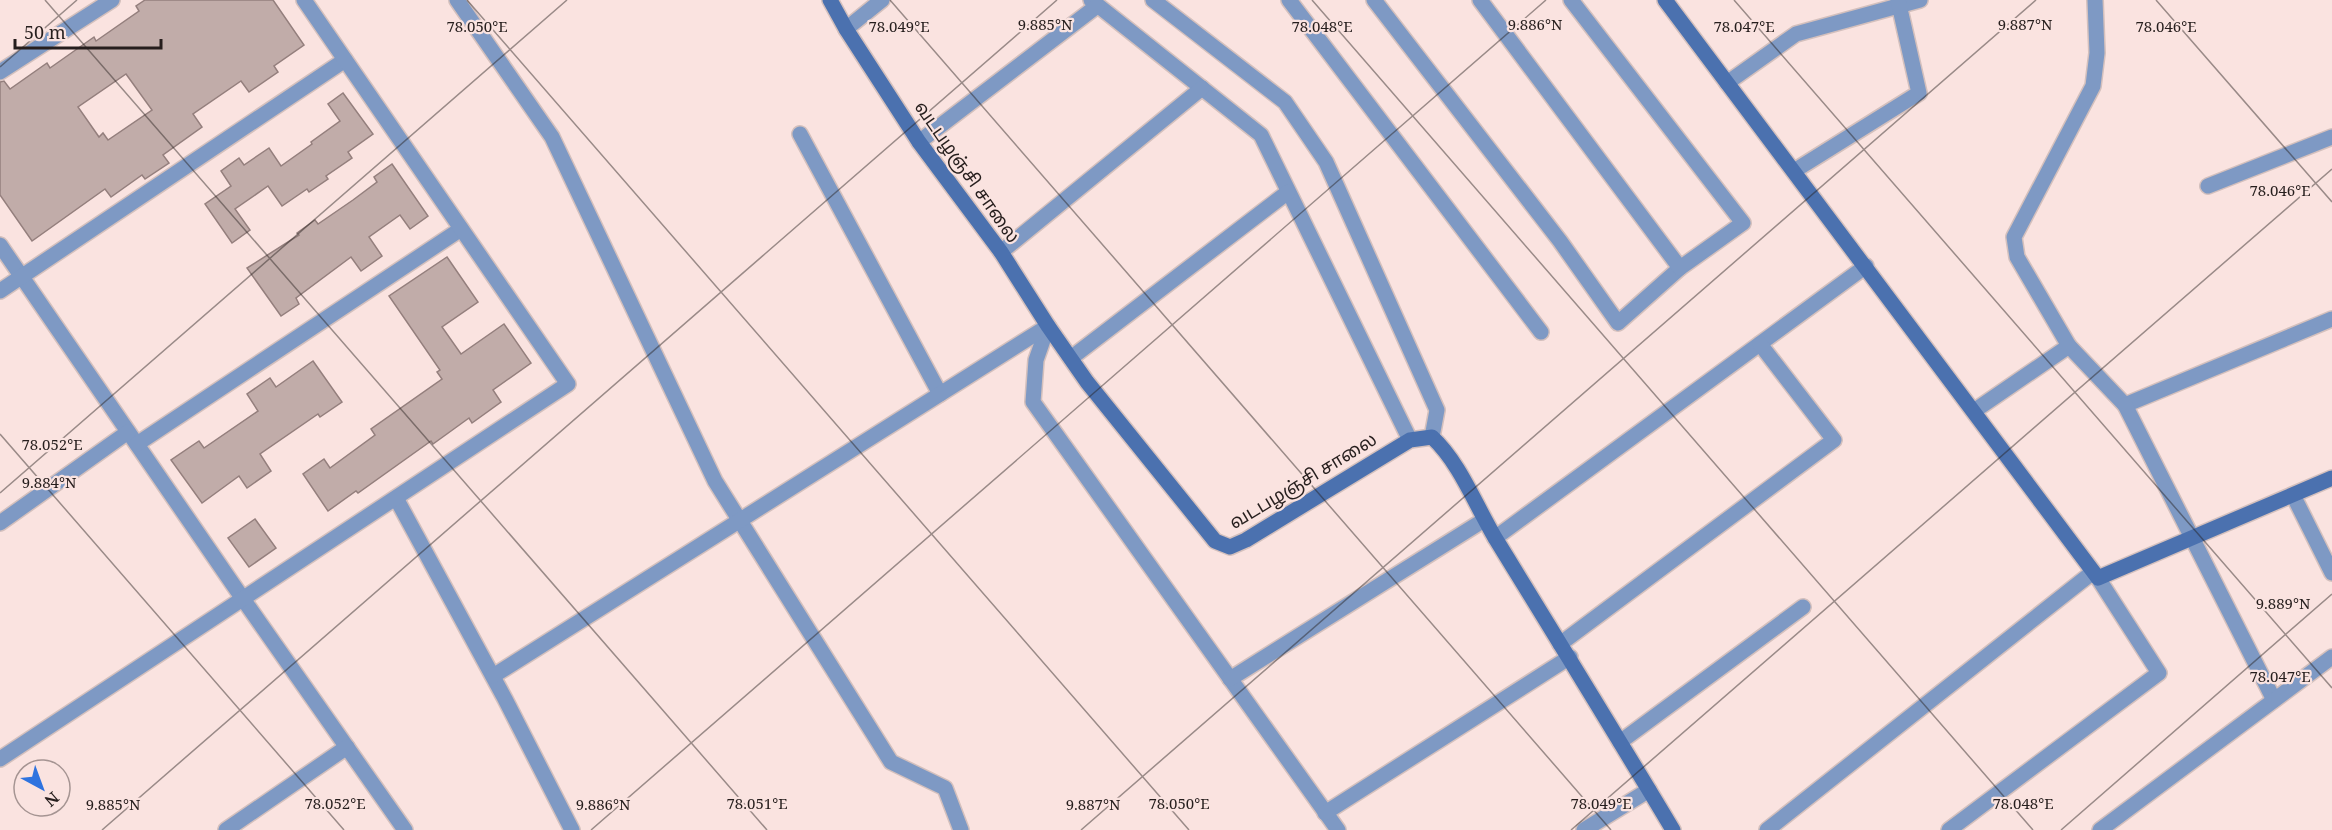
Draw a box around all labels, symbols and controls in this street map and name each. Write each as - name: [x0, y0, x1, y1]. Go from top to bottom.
- scale bar: [15, 12, 160, 50]
- text: 9.885°N: [1018, 14, 1073, 34]
- text: 9.886°N: [1508, 14, 1563, 34]
- text: 9.887°N: [1998, 14, 2053, 34]
- text: 78.050°E: [446, 16, 508, 36]
- text: 78.049°E: [868, 16, 930, 36]
- text: 78.048°E: [1291, 16, 1353, 36]
- text: 78.047°E: [1713, 16, 1775, 36]
- text: 78.046°E: [2135, 16, 2197, 36]
- text: 50 m: [24, 20, 66, 44]
- street label: வடபழஞ்சி சாலை: [908, 96, 1026, 248]
- text: 78.046°E: [2249, 180, 2311, 200]
- street label: வடபழஞ்சி சாலை: [1224, 427, 1382, 535]
- text: 78.052°E: [21, 434, 83, 454]
- text: 9.884°N: [22, 472, 77, 492]
- text: 9.889°N: [2256, 593, 2311, 613]
- text: 78.047°E: [2249, 666, 2311, 686]
- north arrow: [12, 758, 72, 818]
- text: N: [40, 787, 64, 812]
- text: 78.052°E: [304, 793, 366, 813]
- text: 78.051°E: [726, 793, 788, 813]
- text: 78.050°E: [1148, 793, 1210, 813]
- text: 78.049°E: [1570, 793, 1632, 813]
- text: 78.048°E: [1992, 793, 2054, 813]
- text: 9.885°N: [86, 794, 141, 814]
- text: 9.886°N: [576, 794, 631, 814]
- text: 9.887°N: [1066, 794, 1121, 814]

